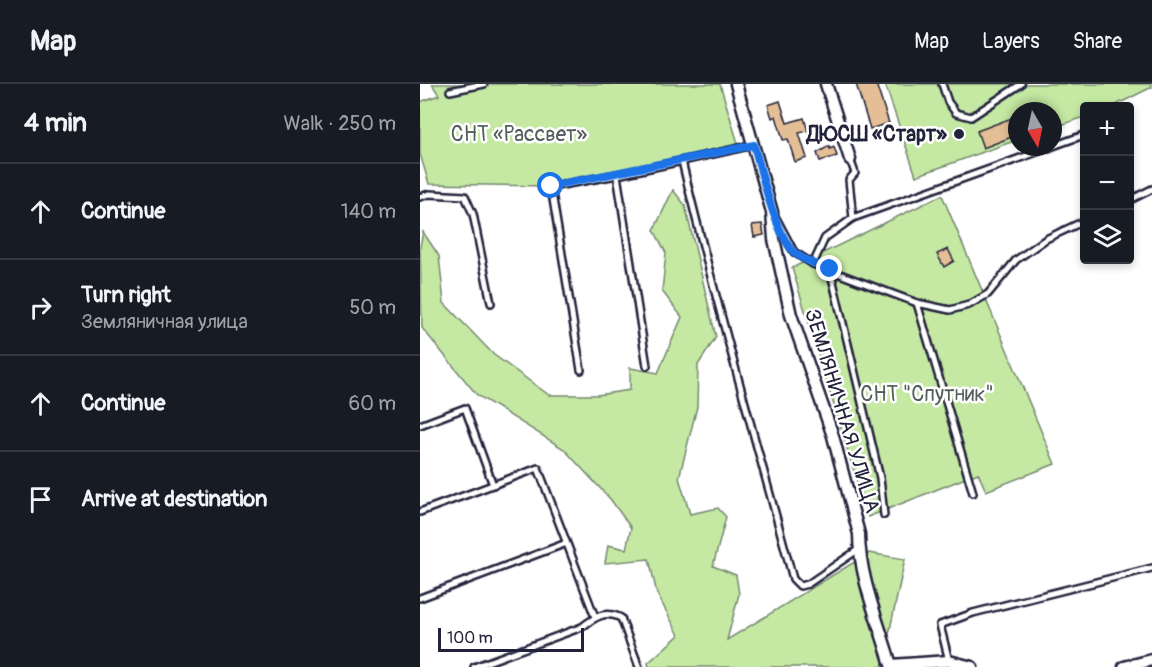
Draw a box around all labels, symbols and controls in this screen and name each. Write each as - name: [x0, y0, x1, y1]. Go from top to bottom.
- text: Map: [30, 24, 76, 59]
- text: Map: [914, 28, 949, 55]
- text: Layers: [982, 28, 1040, 55]
- text: Share: [1073, 28, 1122, 55]
- north arrow: [1008, 102, 1062, 156]
- map controls: [1080, 102, 1134, 264]
- button: +: [1080, 102, 1134, 156]
- text: 4 min: [24, 107, 87, 139]
- text: Walk · 250 m: [284, 111, 396, 136]
- park label: СНТ «Рассвет»: [451, 121, 588, 148]
- place label: ДЮСШ «Старт»: [805, 121, 947, 148]
- marker: ДЮСШ «Старт»: [952, 127, 966, 141]
- button: −: [1080, 156, 1134, 210]
- route start: [537, 172, 563, 198]
- icon: ahead: [24, 195, 57, 228]
- text: Continue: [81, 197, 165, 225]
- text: 140 m: [341, 199, 396, 224]
- button: layers: [1080, 210, 1134, 264]
- route end: [816, 255, 842, 281]
- text: Turn right: [81, 281, 171, 309]
- icon: right: [24, 291, 57, 324]
- text: 50 m: [349, 295, 396, 320]
- street label: ЗЕМЛЯНИЧНАЯ УЛИЦА: [798, 306, 886, 516]
- text: Земляничная улица: [81, 309, 248, 334]
- park label: СНТ "Спутник": [860, 381, 994, 408]
- icon: ahead: [24, 387, 57, 420]
- text: Continue: [81, 389, 165, 417]
- text: 60 m: [349, 391, 396, 416]
- icon: arrive: [24, 483, 57, 516]
- text: Arrive at destination: [81, 485, 267, 513]
- scale bar: [438, 625, 584, 652]
- text: 100 m: [447, 628, 493, 648]

